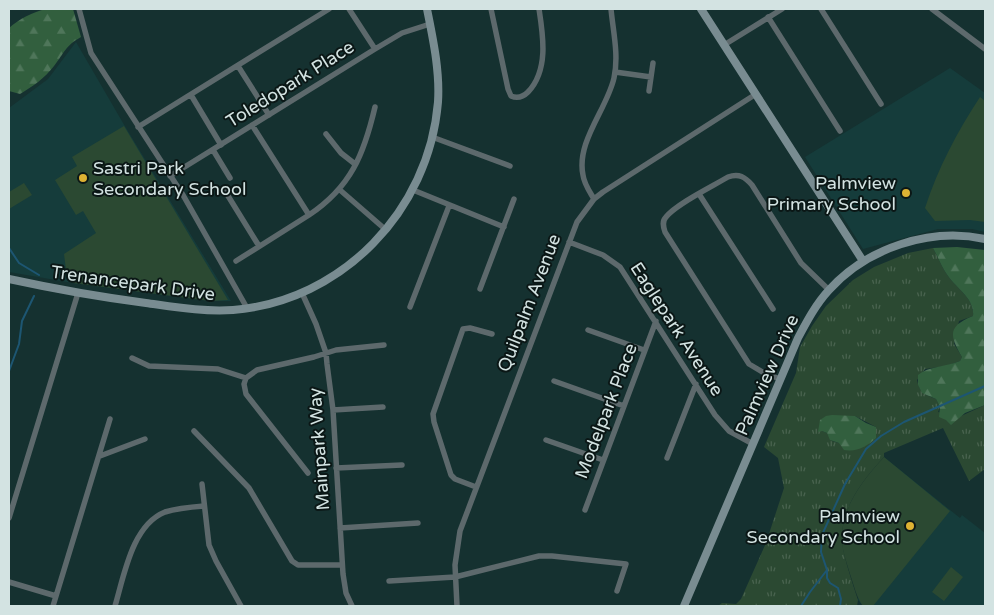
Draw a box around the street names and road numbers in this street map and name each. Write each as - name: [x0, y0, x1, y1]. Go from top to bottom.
- street label: Toledopark Place: [222, 36, 358, 132]
- street label: Quilpalm Avenue: [493, 231, 565, 375]
- street label: Eaglepark Avenue: [626, 258, 728, 400]
- street label: Trenancepark Drive: [49, 261, 217, 305]
- street label: Palmview Drive: [731, 311, 803, 439]
- street label: Modelpark Place: [570, 340, 642, 482]
- street label: Mainpark Way: [304, 387, 334, 511]

